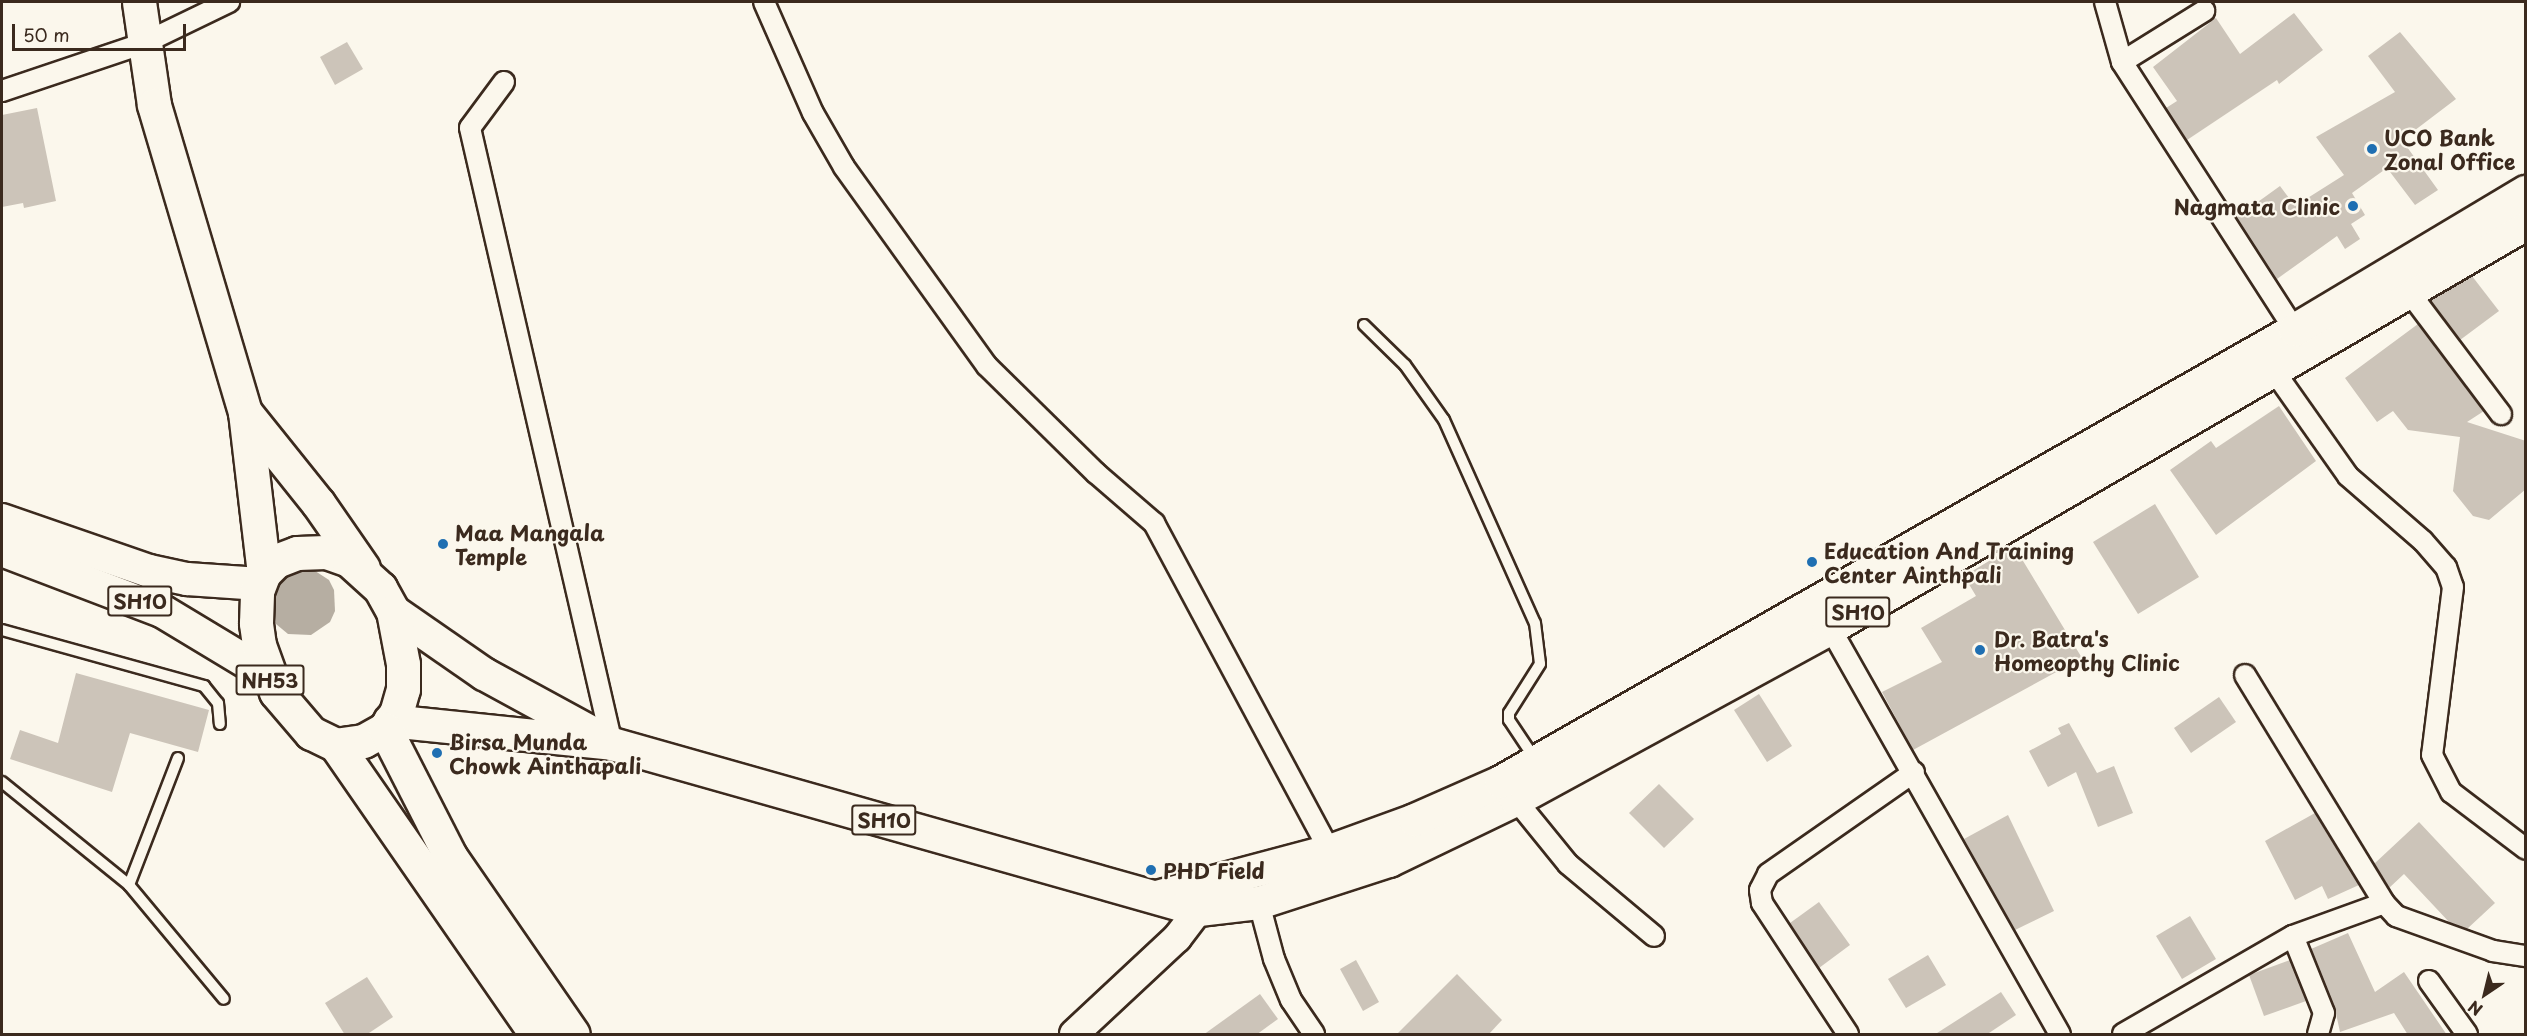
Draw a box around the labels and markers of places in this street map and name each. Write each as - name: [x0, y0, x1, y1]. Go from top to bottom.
- place label: UCO Bank Zonal Office: [2384, 124, 2516, 174]
- marker: UCO Bank Zonal Office: [2365, 142, 2379, 156]
- place label: Nagmata Clinic: [2173, 193, 2340, 219]
- marker: Nagmata Clinic: [2344, 197, 2362, 215]
- place label: Maa Mangala Temple: [455, 519, 605, 569]
- marker: Maa Mangala Temple: [436, 537, 450, 551]
- place label: Education And Training Center Ainthpali: [1824, 537, 2074, 587]
- marker: Education And Training Center Ainthpali: [1805, 555, 1819, 569]
- place label: Dr. Batra's Homeopthy Clinic: [1994, 625, 2181, 675]
- marker: Dr. Batra's Homeopthy Clinic: [1971, 641, 1989, 659]
- place label: Birsa Munda Chowk Ainthapali: [449, 728, 643, 778]
- marker: Birsa Munda Chowk Ainthapali: [430, 746, 444, 760]
- place label: PHD Field: [1163, 857, 1265, 883]
- marker: PHD Field: [1144, 863, 1158, 877]

